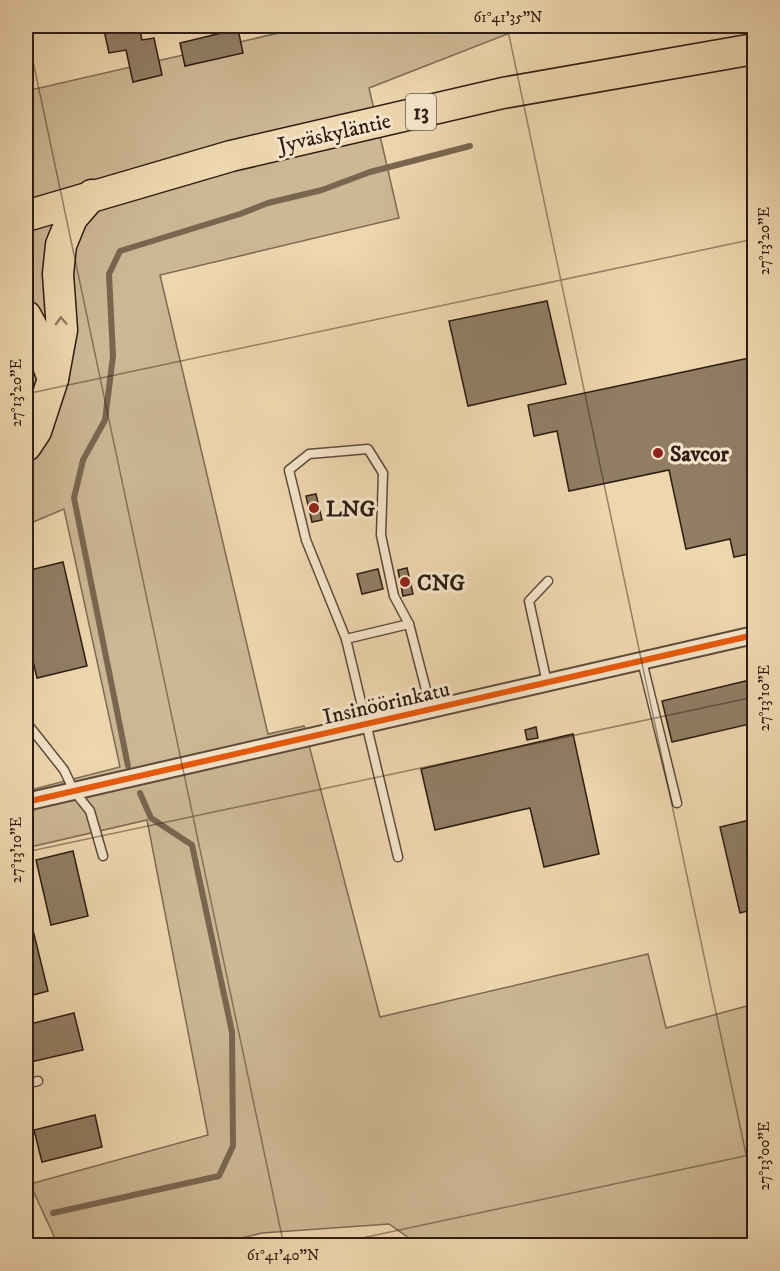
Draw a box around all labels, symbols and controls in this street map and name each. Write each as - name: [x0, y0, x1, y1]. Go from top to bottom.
- text: 61°41'35"N: [474, 8, 542, 27]
- road number: 13: [406, 94, 436, 130]
- street label: Jyväskyläntie: [273, 107, 394, 160]
- text: 27°13'20"E: [755, 207, 774, 275]
- one-way arrow: [55, 317, 68, 326]
- text: 27°13'20"E: [7, 359, 26, 427]
- place label: Savcor: [670, 441, 729, 468]
- marker: Savcor: [651, 446, 665, 460]
- place label: LNG: [326, 496, 376, 523]
- marker: LNG: [307, 501, 321, 515]
- place label: CNG: [417, 570, 465, 597]
- marker: CNG: [398, 575, 412, 589]
- text: 27°13'10"E: [755, 664, 774, 731]
- street label: Insinöörinkatu: [320, 676, 453, 731]
- text: 27°13'10"E: [7, 816, 26, 883]
- text: 27°13'00"E: [755, 1121, 774, 1190]
- text: 61°41'40"N: [247, 1246, 319, 1265]

